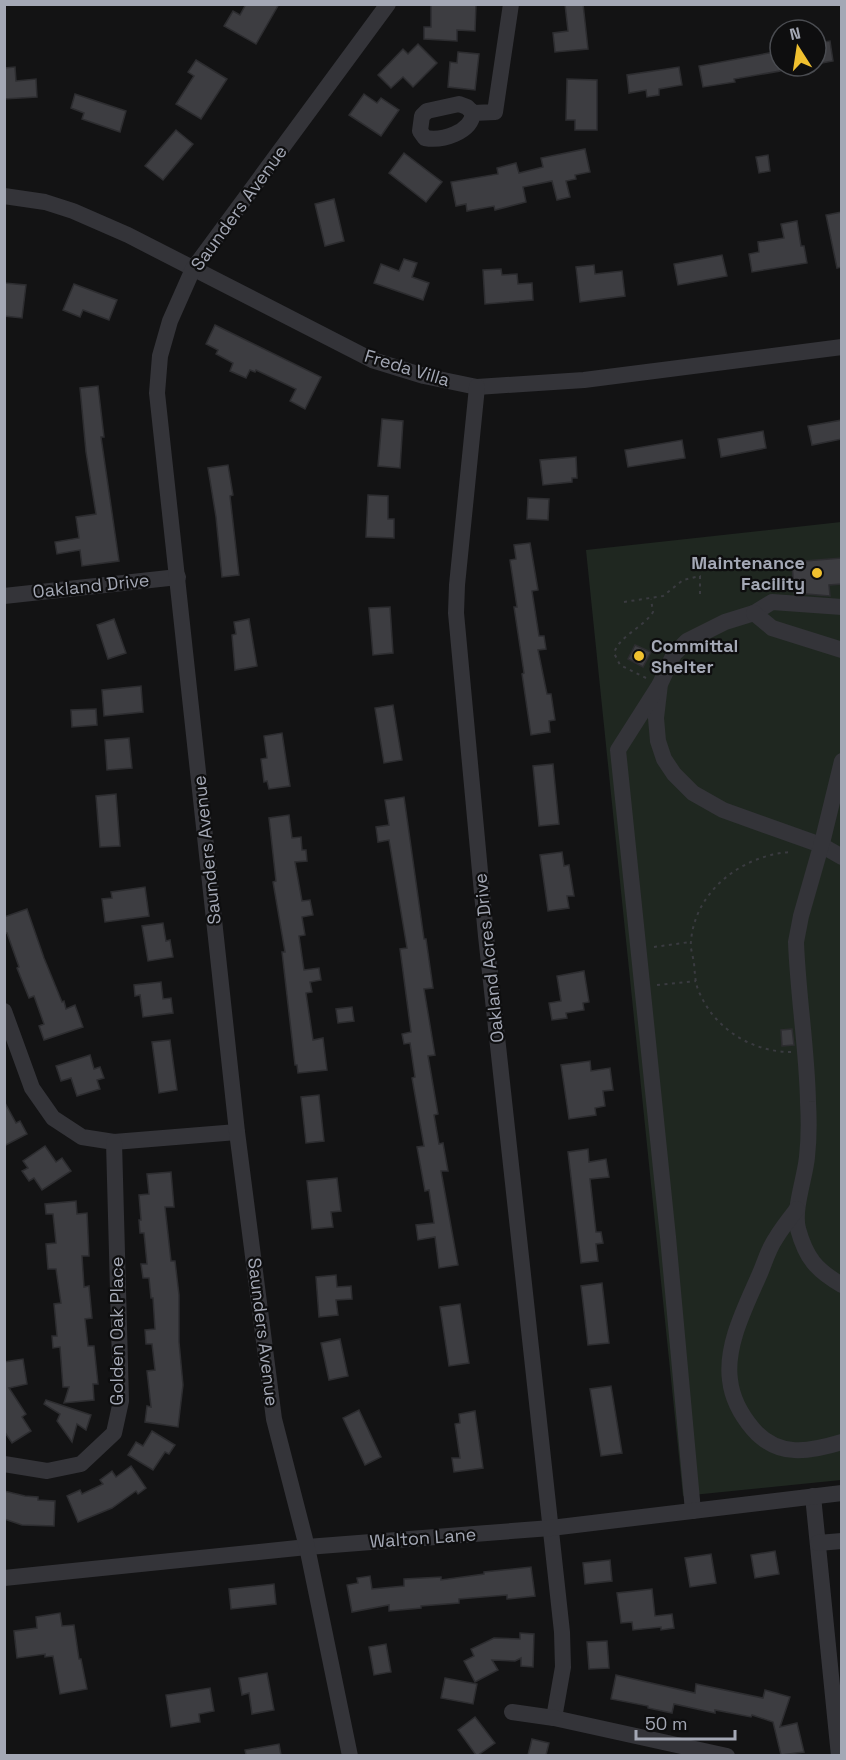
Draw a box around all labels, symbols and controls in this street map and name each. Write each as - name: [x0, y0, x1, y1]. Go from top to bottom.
- north arrow: [768, 18, 828, 78]
- text: N: [788, 22, 802, 45]
- street label: Saunders Avenue: [185, 140, 292, 275]
- street label: Freda Villa: [362, 344, 453, 391]
- place label: Maintenance Facility: [691, 551, 805, 595]
- marker: Maintenance Facility: [810, 566, 824, 580]
- street label: Oakland Drive: [31, 568, 150, 603]
- place label: Committal Shelter: [651, 634, 738, 678]
- marker: Committal Shelter: [632, 649, 646, 663]
- street label: Saunders Avenue: [187, 775, 226, 926]
- street label: Oakland Acres Drive: [468, 872, 509, 1044]
- street label: Saunders Avenue: [243, 1256, 284, 1408]
- street label: Golden Oak Place: [105, 1257, 128, 1405]
- street label: Walton Lane: [369, 1522, 477, 1553]
- scale bar: [636, 1703, 735, 1741]
- text: 50 m: [645, 1712, 687, 1735]

